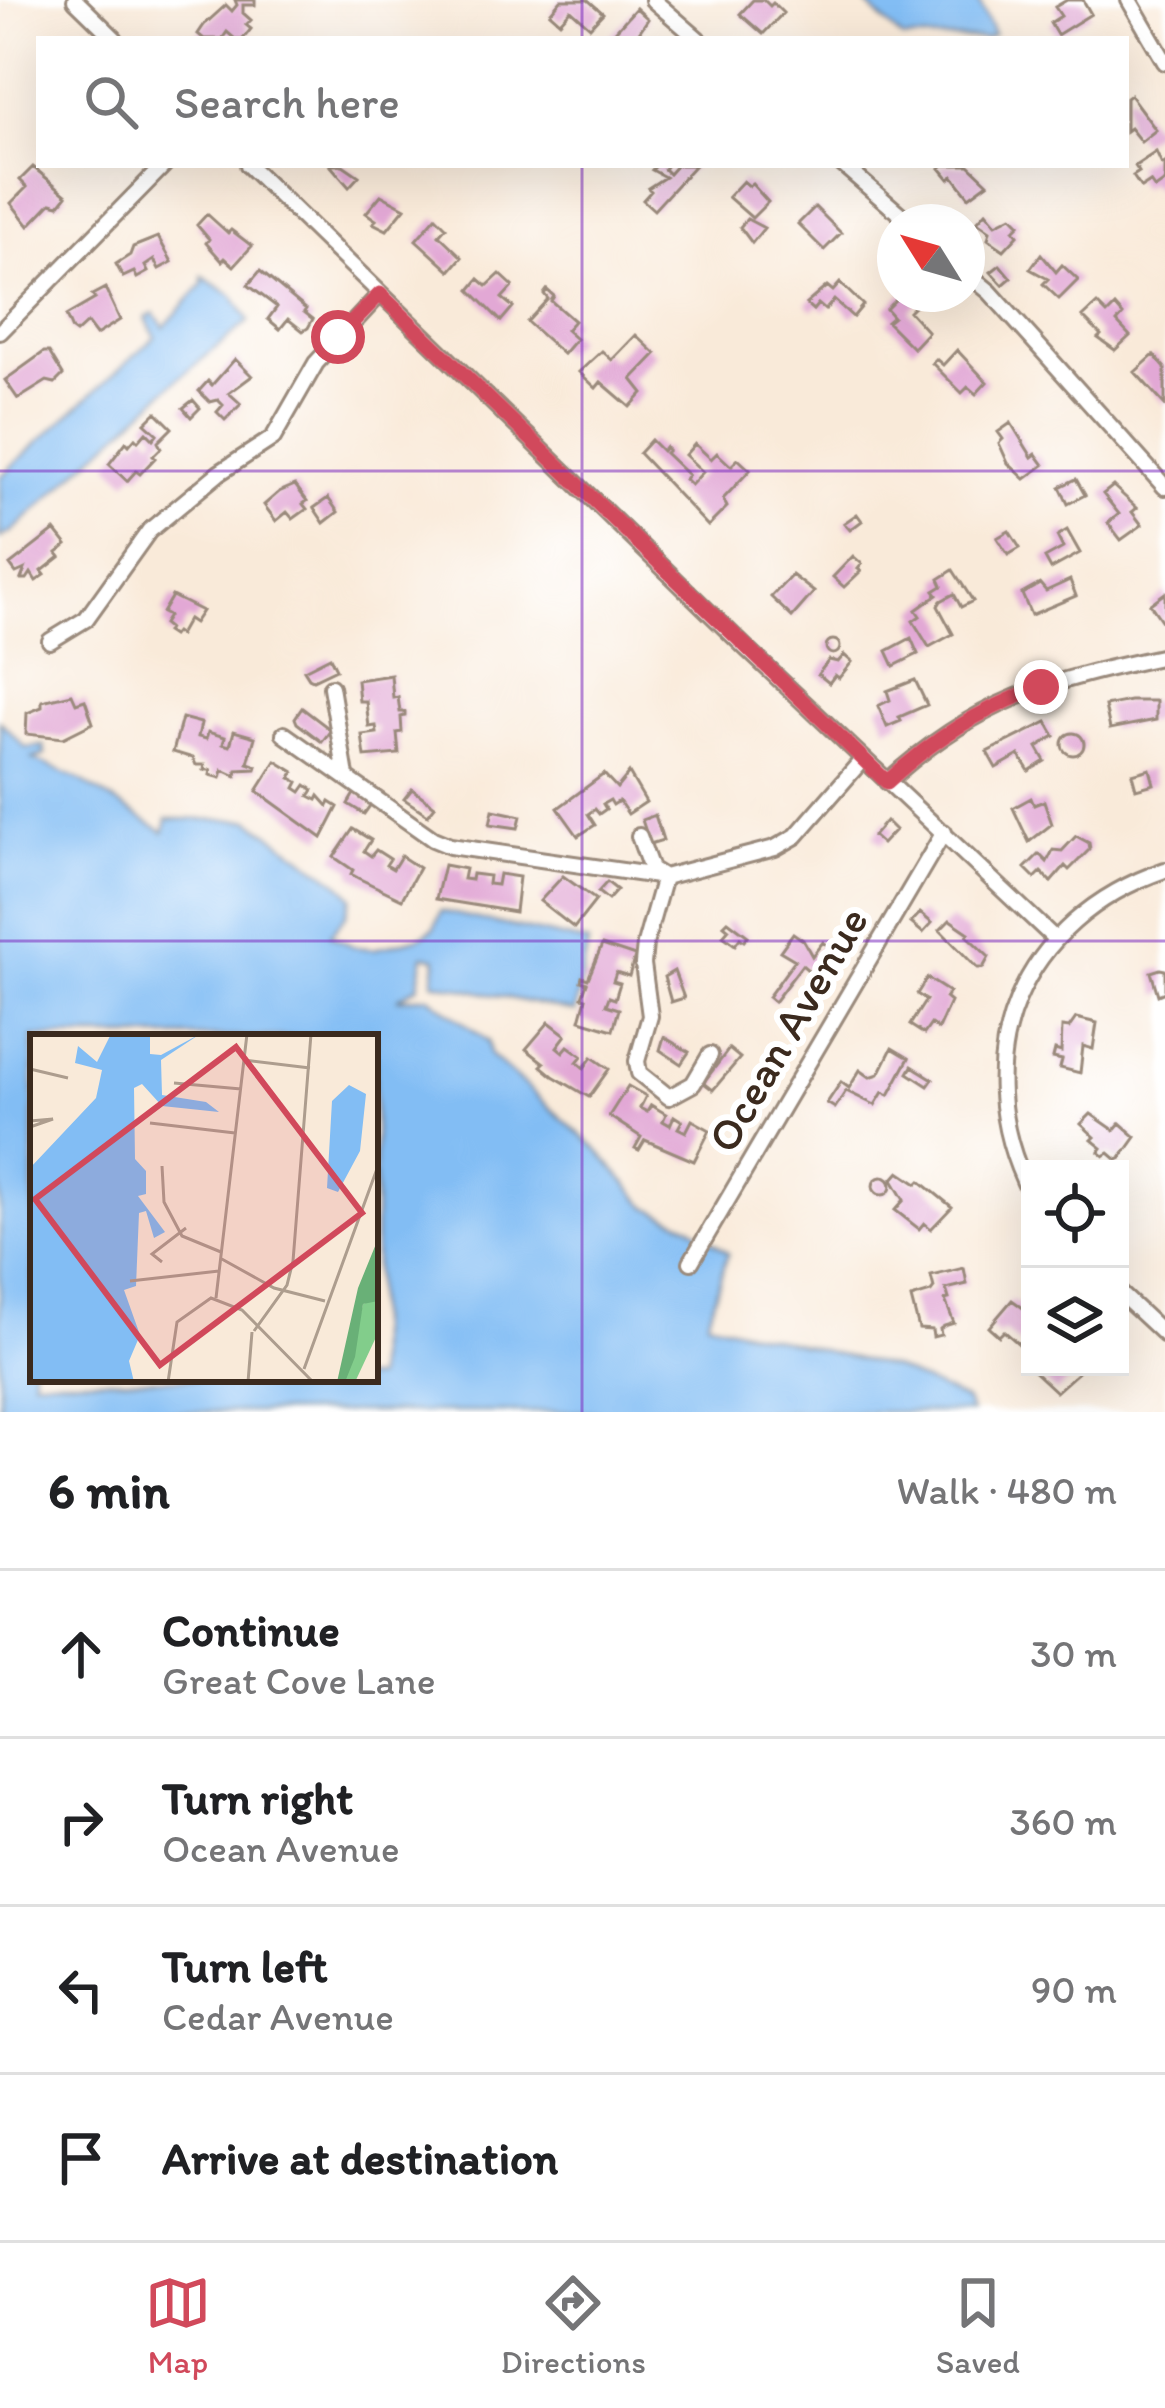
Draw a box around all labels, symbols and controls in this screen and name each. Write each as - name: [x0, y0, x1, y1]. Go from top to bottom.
- search box: [36, 36, 1129, 168]
- icon: search: [78, 69, 144, 135]
- text: Search here: [174, 75, 400, 129]
- north arrow: [877, 204, 985, 312]
- route start: [311, 310, 365, 364]
- route end: [1014, 660, 1068, 714]
- street label: Ocean Avenue: [695, 897, 879, 1161]
- inset map: [30, 1034, 378, 1382]
- map controls: [1021, 1160, 1129, 1376]
- button: locate: [1021, 1160, 1129, 1268]
- button: layers: [1021, 1268, 1129, 1376]
- text: 6 min: [48, 1460, 170, 1521]
- text: Walk · 480 m: [896, 1467, 1117, 1514]
- text: Continue: [162, 1603, 340, 1657]
- icon: ahead: [48, 1621, 114, 1687]
- text: 30 m: [1030, 1630, 1117, 1677]
- text: Great Cove Lane: [162, 1657, 436, 1704]
- text: Turn right: [162, 1771, 353, 1825]
- icon: right: [48, 1789, 114, 1855]
- text: 360 m: [1010, 1798, 1117, 1845]
- text: Ocean Avenue: [162, 1825, 400, 1872]
- text: Turn left: [162, 1939, 328, 1993]
- icon: left: [48, 1957, 114, 2023]
- text: 90 m: [1031, 1966, 1117, 2013]
- text: Cedar Avenue: [162, 1993, 394, 2040]
- icon: arrive: [48, 2125, 114, 2191]
- text: Arrive at destination: [162, 2131, 558, 2185]
- tab: Map: [145, 2270, 211, 2381]
- tab: Directions: [501, 2270, 646, 2381]
- tab: Saved: [936, 2270, 1020, 2381]

